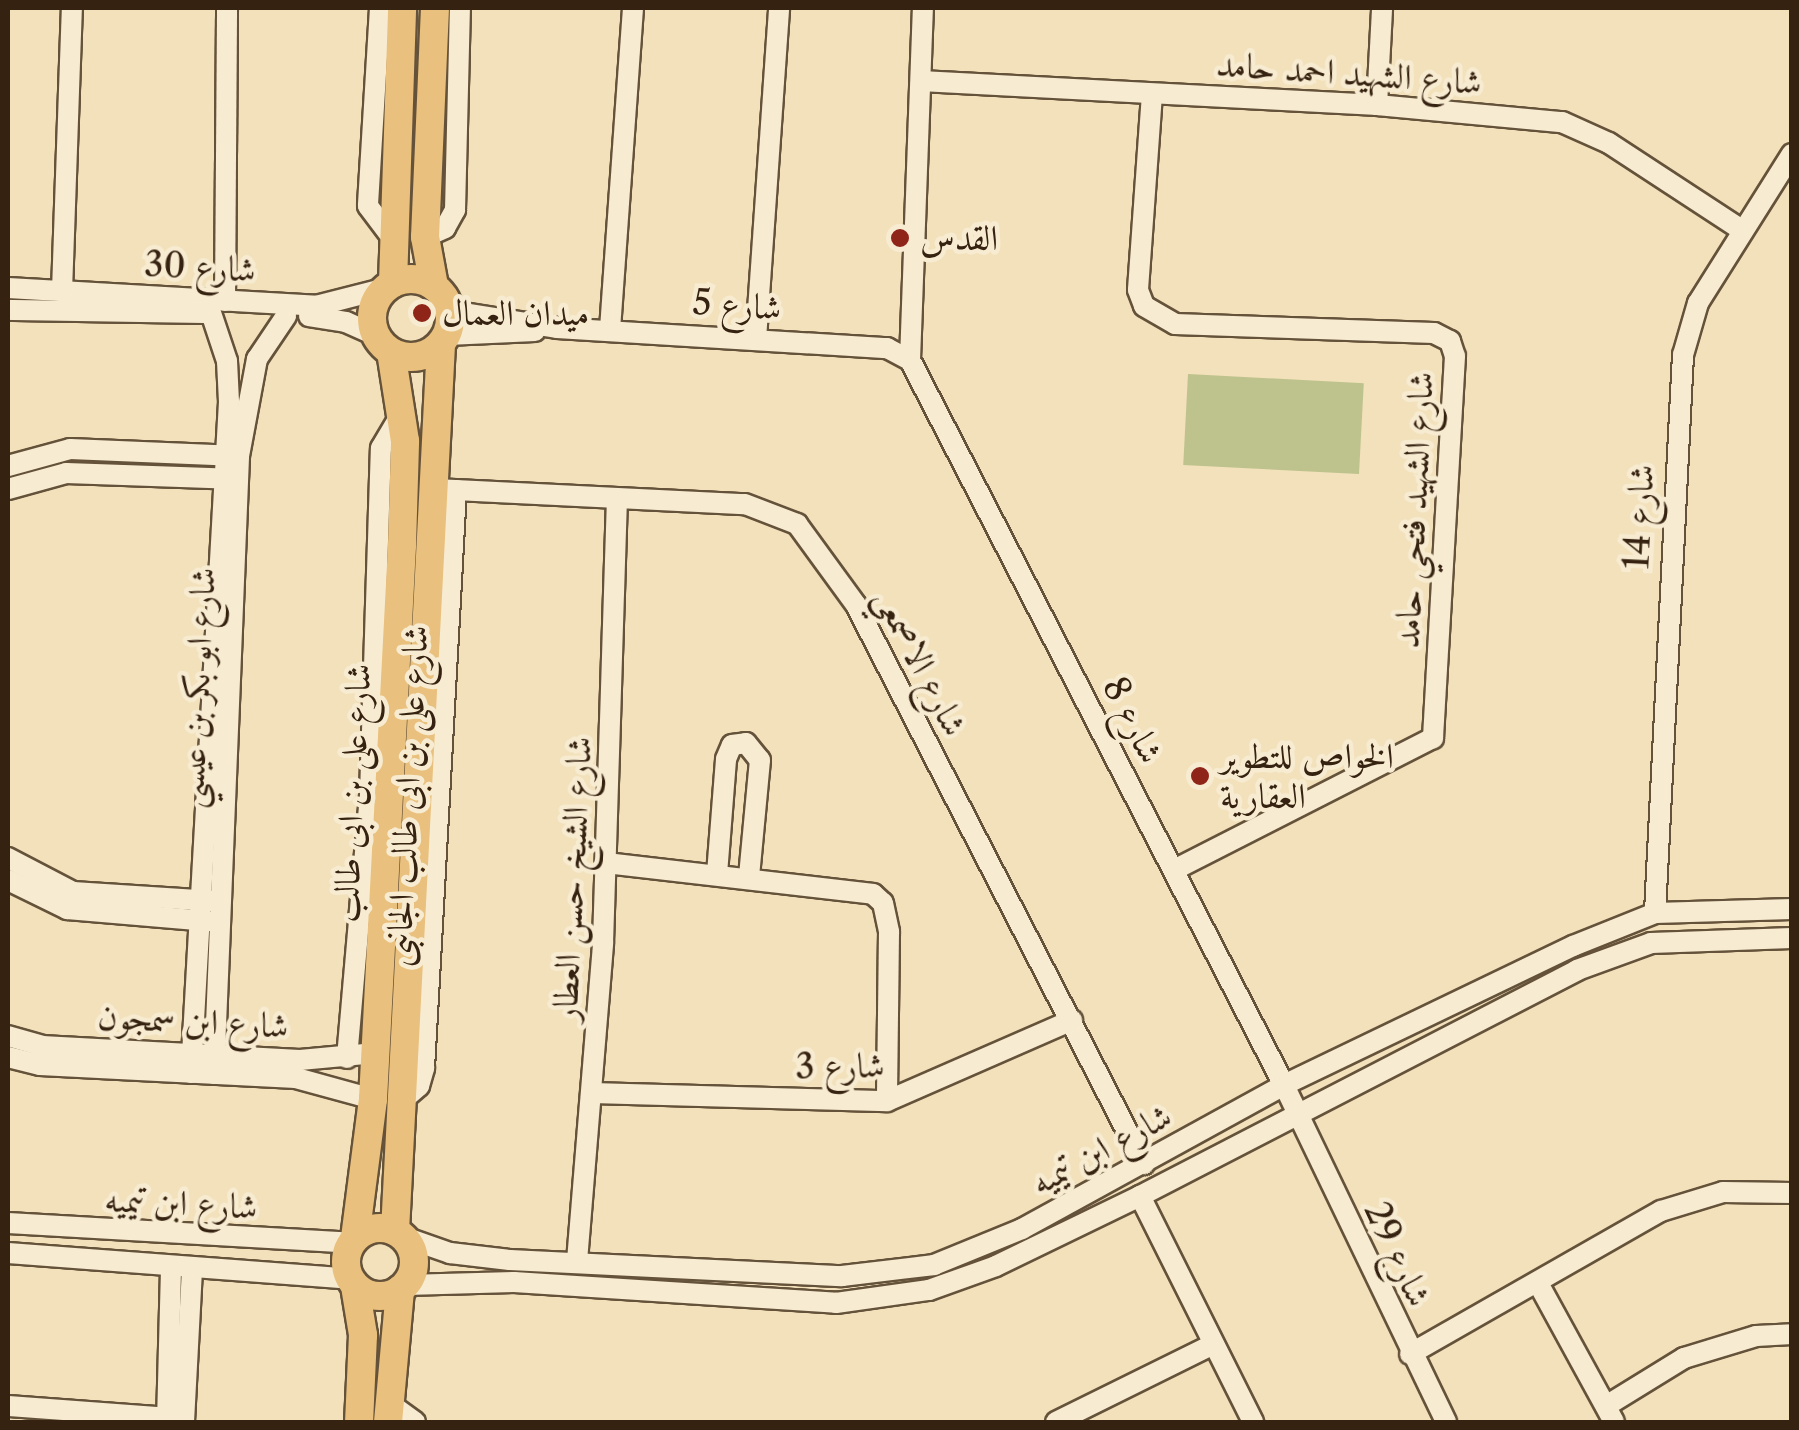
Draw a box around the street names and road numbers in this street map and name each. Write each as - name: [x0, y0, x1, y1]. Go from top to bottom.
- street label: شارع الشهيد احمد حامد: [1215, 43, 1483, 103]
- street label: شارع 30: [143, 243, 257, 291]
- street label: شارع 5: [691, 281, 783, 329]
- street label: شارع الشهيد فتحي حامد: [1386, 371, 1442, 649]
- street label: شارع 14: [1615, 463, 1663, 571]
- street label: شارع ابو بكر بن عيسي: [170, 566, 224, 810]
- street label: شارع الاصمعي: [866, 581, 976, 743]
- street label: شارع على بن ابى طالب الجانبى: [377, 624, 437, 968]
- street label: شارع على بن ابى طالب: [324, 662, 380, 924]
- street label: شارع 8: [1094, 670, 1172, 770]
- street label: شارع الشيخ حسن العطار: [544, 735, 600, 1023]
- street label: شارع ابن سمجون: [97, 995, 289, 1047]
- street label: شارع 3: [795, 1044, 885, 1088]
- street label: شارع ابن تيميه: [1024, 1095, 1178, 1203]
- street label: شارع ابن تيميه: [103, 1178, 259, 1228]
- street label: شارع 29: [1356, 1195, 1440, 1313]

